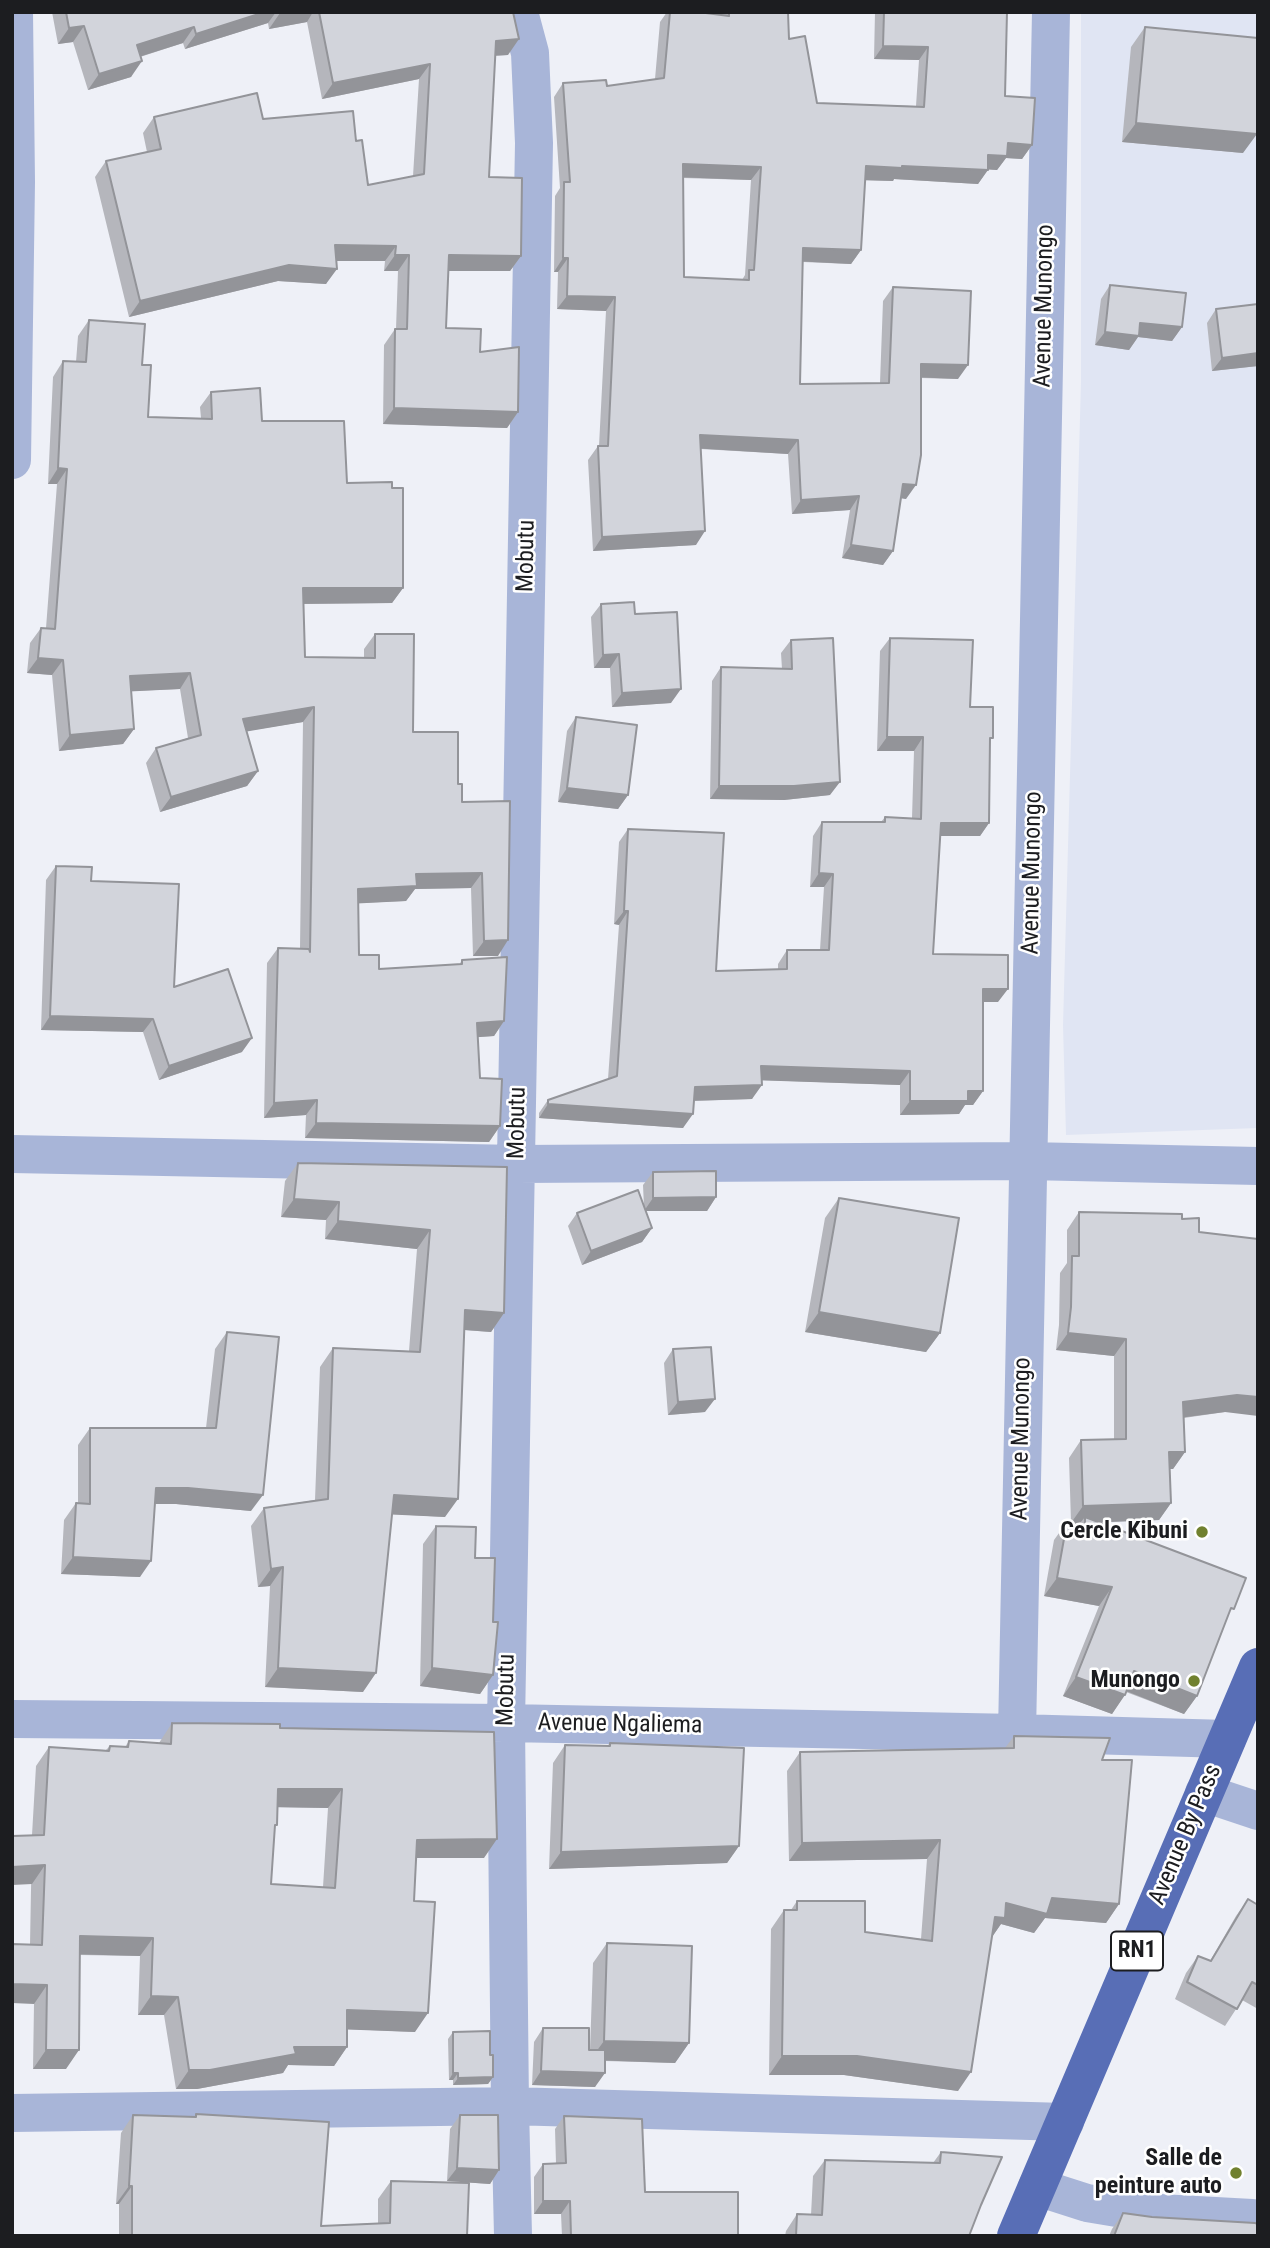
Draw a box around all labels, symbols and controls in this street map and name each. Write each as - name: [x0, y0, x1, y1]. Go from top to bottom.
- street label: Avenue Munongo: [1029, 224, 1061, 388]
- street label: Mobutu: [512, 520, 542, 592]
- street label: Avenue Munongo: [1017, 791, 1049, 955]
- street label: Mobutu: [503, 1087, 533, 1159]
- street label: Avenue Munongo: [1006, 1357, 1038, 1521]
- place label: Cercle Kibuni: [1060, 1518, 1188, 1546]
- marker: Cercle Kibuni: [1194, 1524, 1210, 1540]
- street label: Mobutu: [492, 1654, 522, 1726]
- place label: Munongo: [1090, 1667, 1180, 1695]
- marker: Munongo: [1186, 1673, 1202, 1689]
- street label: Avenue Ngaliema: [537, 1709, 703, 1741]
- street label: Avenue By Pass: [1143, 1760, 1229, 1910]
- road number: RN1: [1111, 1932, 1163, 1970]
- place label: Salle de peinture auto: [1095, 2145, 1222, 2201]
- marker: Salle de peinture auto: [1228, 2165, 1244, 2181]

